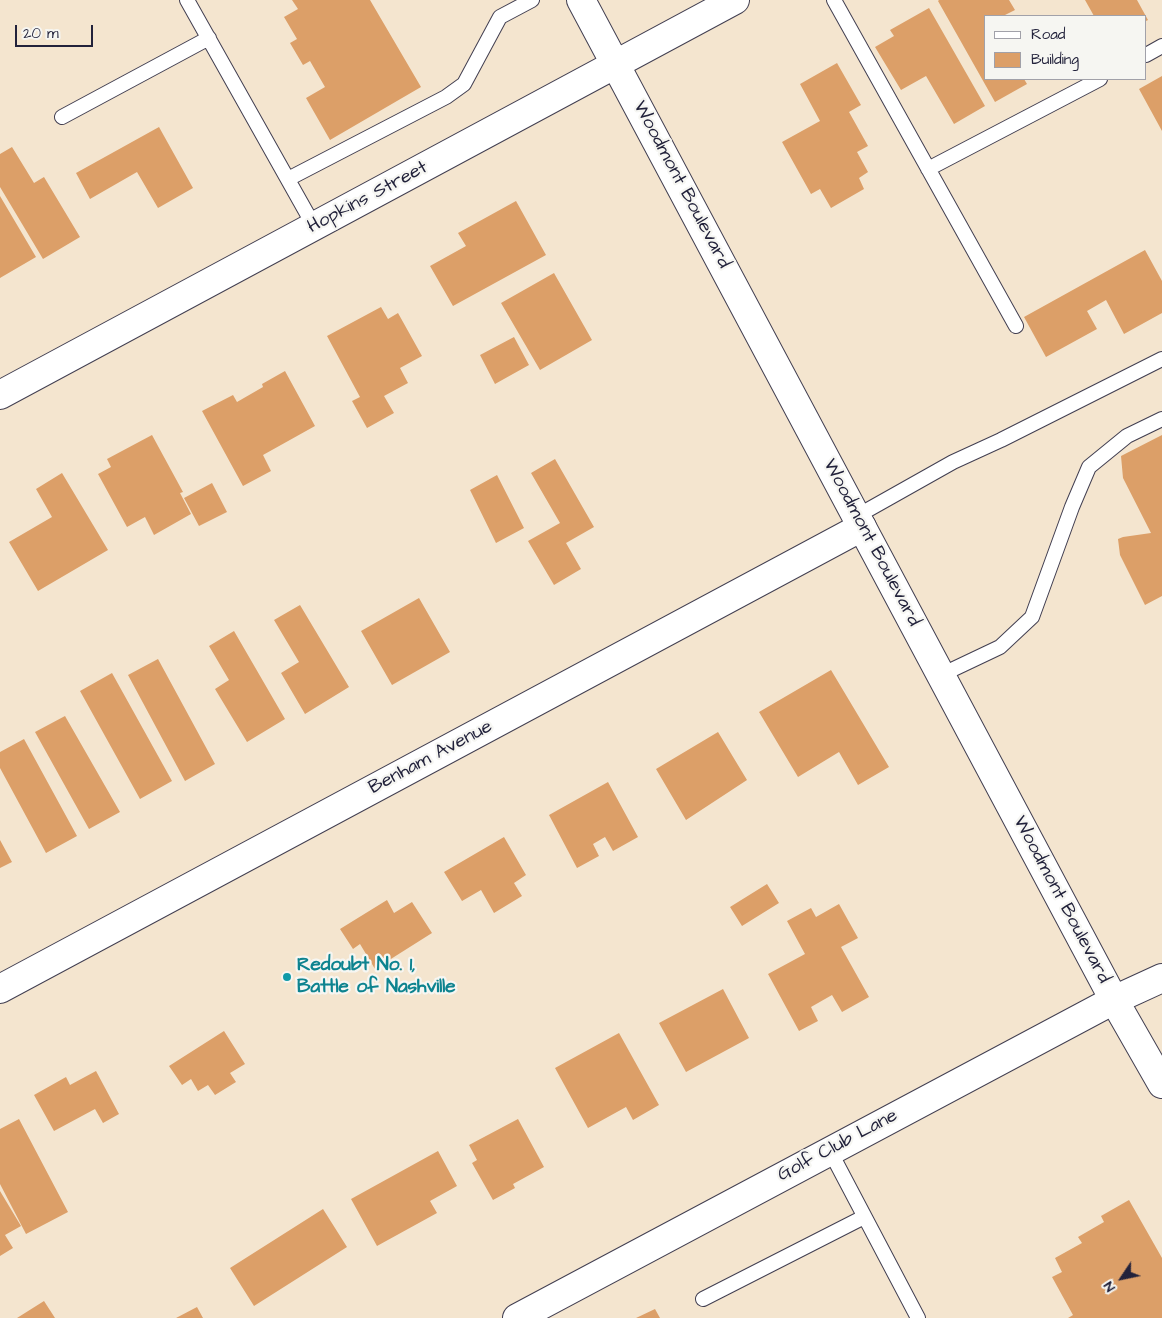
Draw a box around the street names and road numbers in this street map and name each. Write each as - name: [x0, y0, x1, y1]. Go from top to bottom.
- street label: Woodmont Boulevard: [627, 97, 735, 273]
- street label: Hopkins Street: [304, 157, 432, 239]
- street label: Woodmont Boulevard: [817, 455, 925, 631]
- street label: Benham Avenue: [365, 716, 497, 800]
- street label: Woodmont Boulevard: [1007, 812, 1115, 988]
- street label: Golf Club Lane: [774, 1105, 902, 1187]

